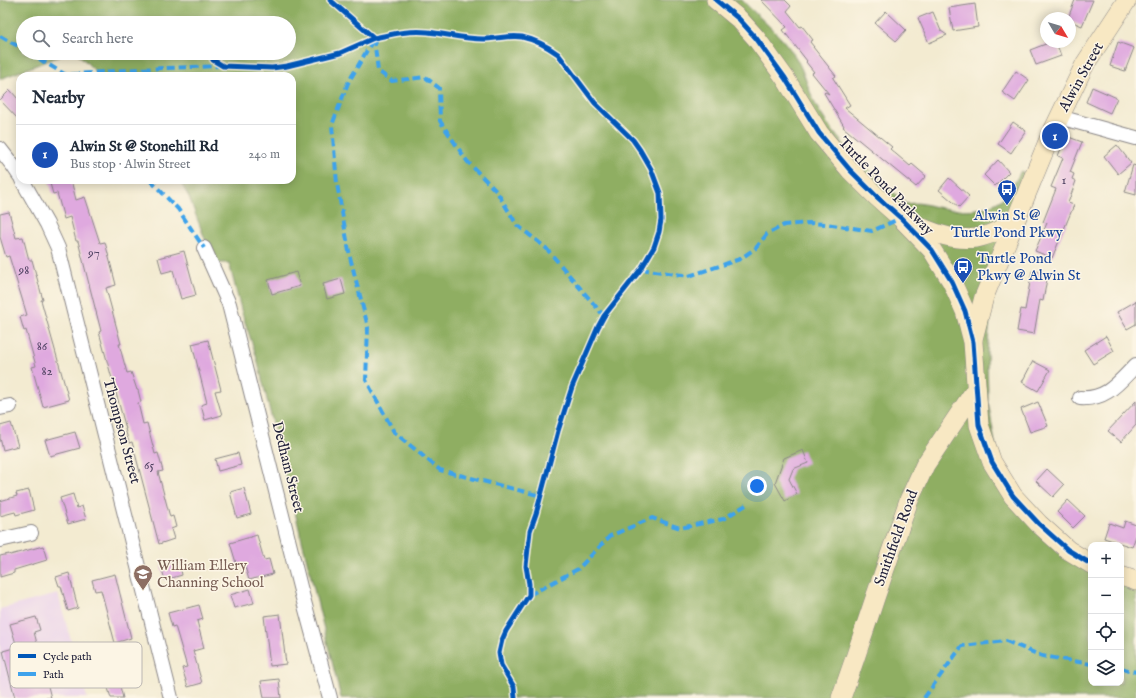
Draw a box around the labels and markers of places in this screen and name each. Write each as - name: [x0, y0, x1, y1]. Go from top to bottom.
- pin: 1: [1042, 121, 1068, 151]
- bus stop icon: Alwin St @ Turtle Pond Pkwy: [996, 178, 1018, 206]
- place label: Alwin St @ Turtle Pond Pkwy: [951, 206, 1063, 242]
- place label: Turtle Pond Pkwy @ Alwin St: [977, 249, 1081, 285]
- bus stop icon: Turtle Pond Pkwy @ Alwin St: [952, 256, 974, 284]
- place label: William Ellery Channing School: [157, 556, 265, 592]
- school or university icon: William Ellery Channing School: [132, 563, 154, 591]

